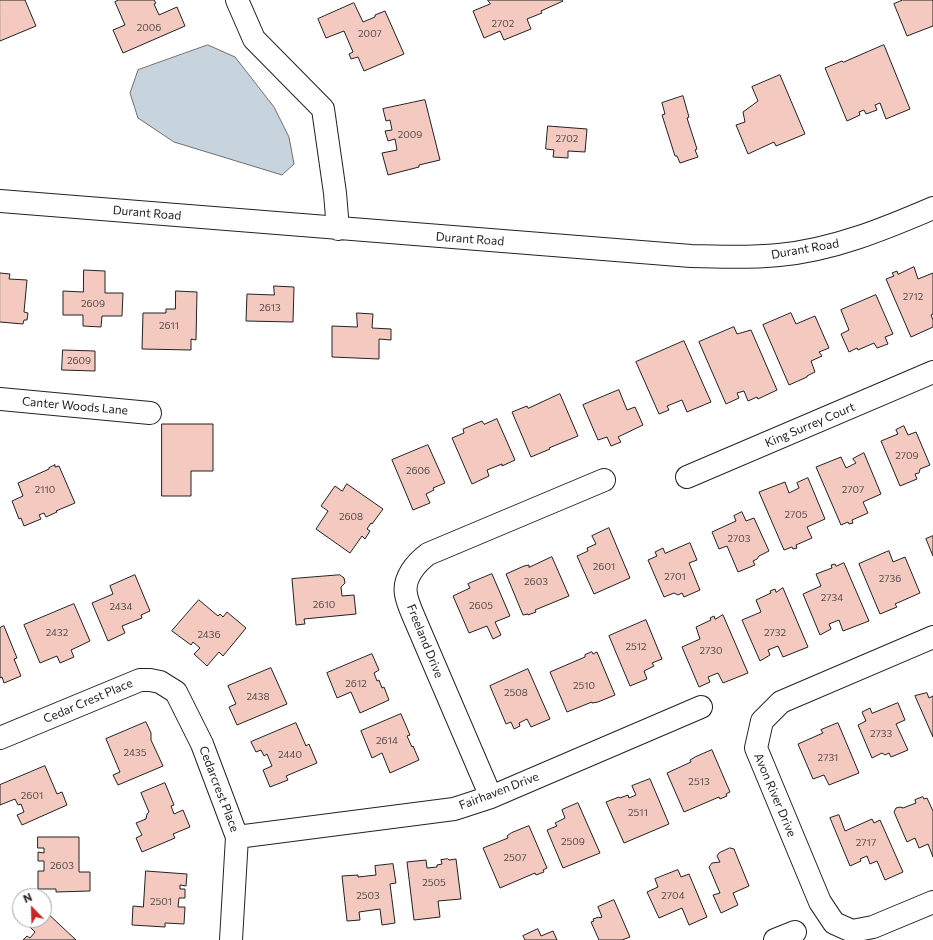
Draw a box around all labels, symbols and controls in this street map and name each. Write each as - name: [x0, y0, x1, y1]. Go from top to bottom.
- house number: 2702: [492, 18, 514, 30]
- house number: 2006: [137, 22, 161, 34]
- house number: 2007: [358, 28, 382, 40]
- house number: 2009: [398, 129, 422, 141]
- house number: 2702: [556, 133, 578, 145]
- street label: Durant Road: [112, 203, 182, 223]
- street label: Durant Road: [435, 229, 505, 249]
- street label: Durant Road: [770, 236, 840, 262]
- house number: 2712: [903, 291, 923, 303]
- house number: 2609: [81, 298, 105, 310]
- house number: 2613: [259, 302, 281, 314]
- house number: 2611: [159, 320, 179, 332]
- house number: 2609: [67, 355, 91, 367]
- street label: Canter Woods Lane: [21, 394, 129, 418]
- street label: King Surrey Court: [763, 400, 857, 450]
- house number: 2709: [895, 450, 919, 462]
- house number: 2606: [406, 465, 430, 477]
- house number: 2110: [35, 484, 55, 496]
- house number: 2707: [842, 484, 864, 496]
- house number: 2705: [784, 509, 808, 521]
- house number: 2608: [339, 511, 363, 523]
- house number: 2703: [728, 533, 750, 545]
- house number: 2601: [593, 561, 615, 573]
- house number: 2701: [664, 571, 686, 583]
- house number: 2736: [879, 573, 901, 585]
- house number: 2603: [524, 576, 548, 588]
- house number: 2734: [821, 592, 843, 604]
- house number: 2610: [313, 599, 335, 611]
- house number: 2605: [469, 600, 493, 612]
- house number: 2434: [109, 601, 133, 613]
- street label: Freeland Drive: [404, 602, 446, 680]
- house number: 2432: [46, 627, 68, 639]
- house number: 2732: [764, 627, 786, 639]
- house number: 2436: [197, 629, 221, 641]
- house number: 2512: [625, 641, 647, 653]
- house number: 2730: [699, 645, 723, 657]
- street label: Cedar Crest Place: [41, 676, 135, 726]
- house number: 2612: [345, 678, 367, 690]
- house number: 2510: [573, 680, 595, 692]
- house number: 2508: [504, 687, 528, 699]
- house number: 2438: [246, 691, 270, 703]
- house number: 2733: [870, 728, 892, 740]
- house number: 2614: [376, 735, 398, 747]
- street label: Cedarcrest Place: [196, 744, 242, 834]
- house number: 2435: [124, 747, 146, 759]
- house number: 2440: [278, 749, 302, 761]
- street label: Avon River Drive: [751, 751, 799, 839]
- house number: 2731: [818, 752, 838, 764]
- street label: Fairhaven Drive: [457, 769, 541, 813]
- house number: 2513: [688, 776, 710, 788]
- house number: 2601: [21, 790, 43, 802]
- house number: 2511: [628, 807, 648, 819]
- house number: 2509: [561, 836, 585, 848]
- house number: 2717: [856, 837, 876, 849]
- house number: 2507: [503, 852, 527, 864]
- house number: 2603: [50, 860, 74, 872]
- house number: 2505: [422, 877, 446, 889]
- north arrow: [12, 888, 52, 928]
- text: N: [21, 890, 34, 905]
- house number: 2503: [356, 890, 380, 902]
- house number: 2704: [661, 890, 685, 902]
- house number: 2501: [150, 896, 172, 908]

